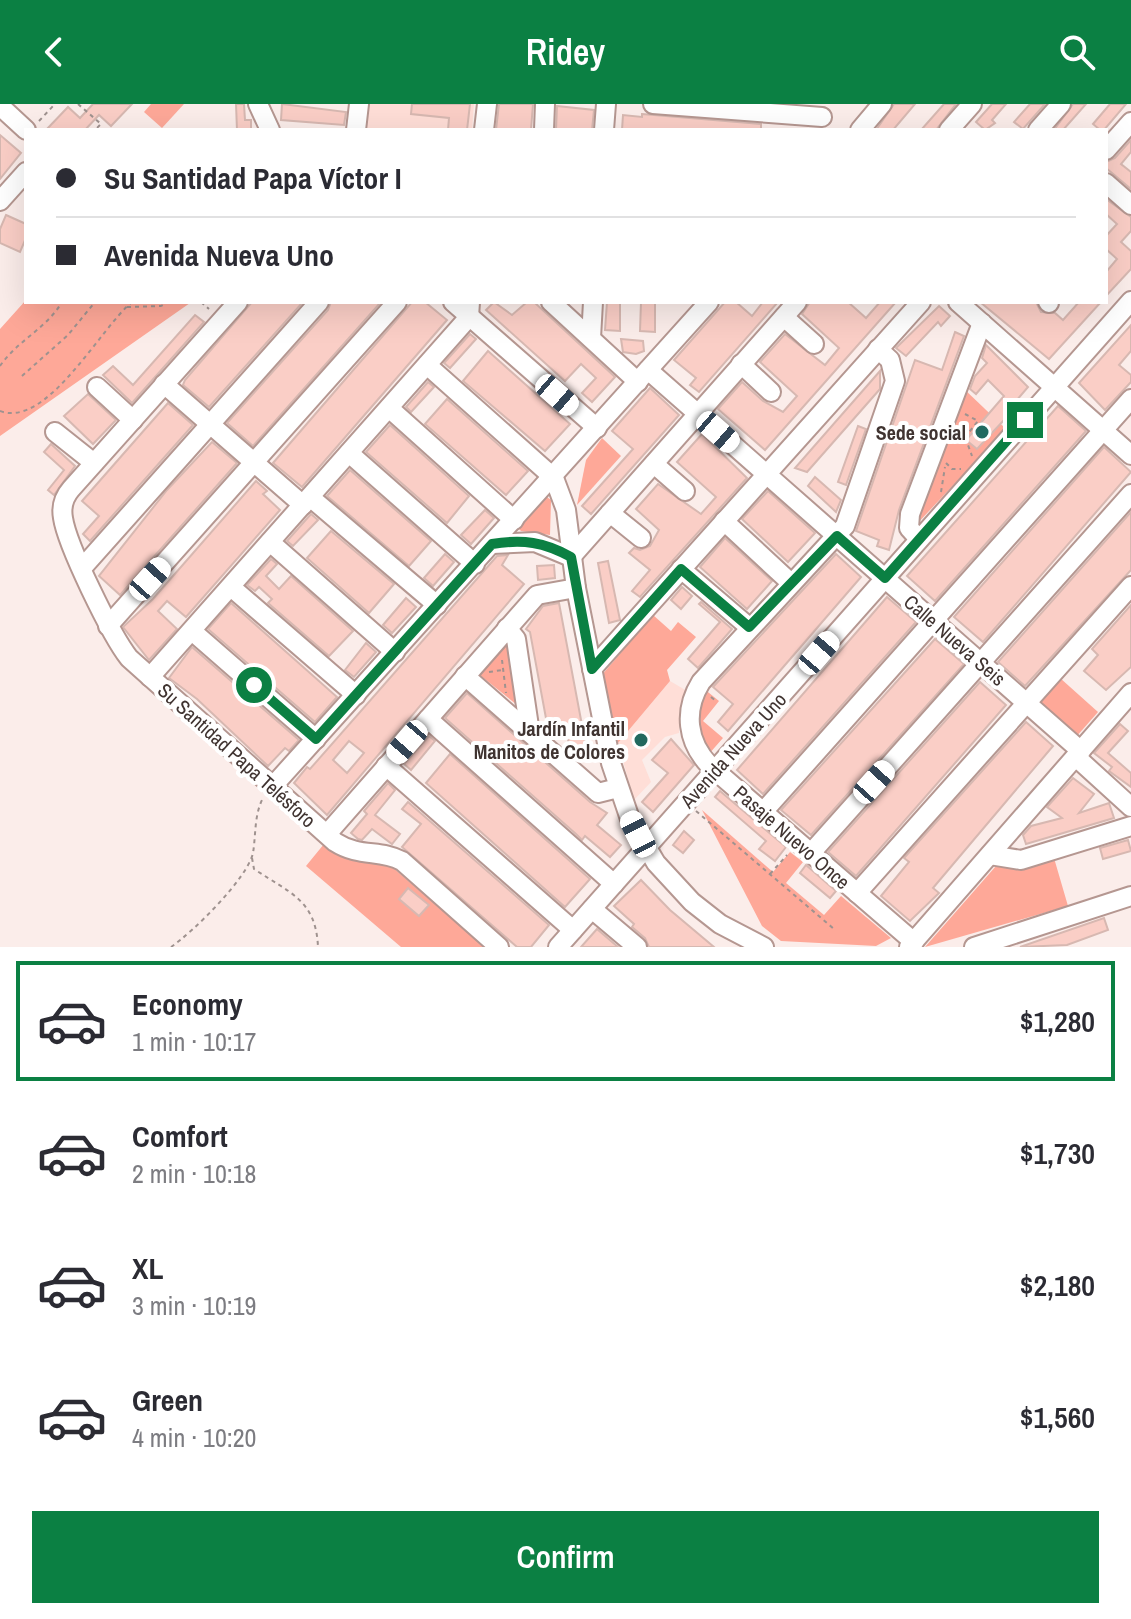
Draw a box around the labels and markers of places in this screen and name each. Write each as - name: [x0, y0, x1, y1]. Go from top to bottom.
- place label: Sede social: [876, 419, 966, 446]
- marker: Sede social: [973, 423, 991, 441]
- place label: Jardín Infantil Manitos de Colores: [474, 715, 625, 765]
- marker: Jardín Infantil Manitos de Colores: [632, 731, 650, 749]

